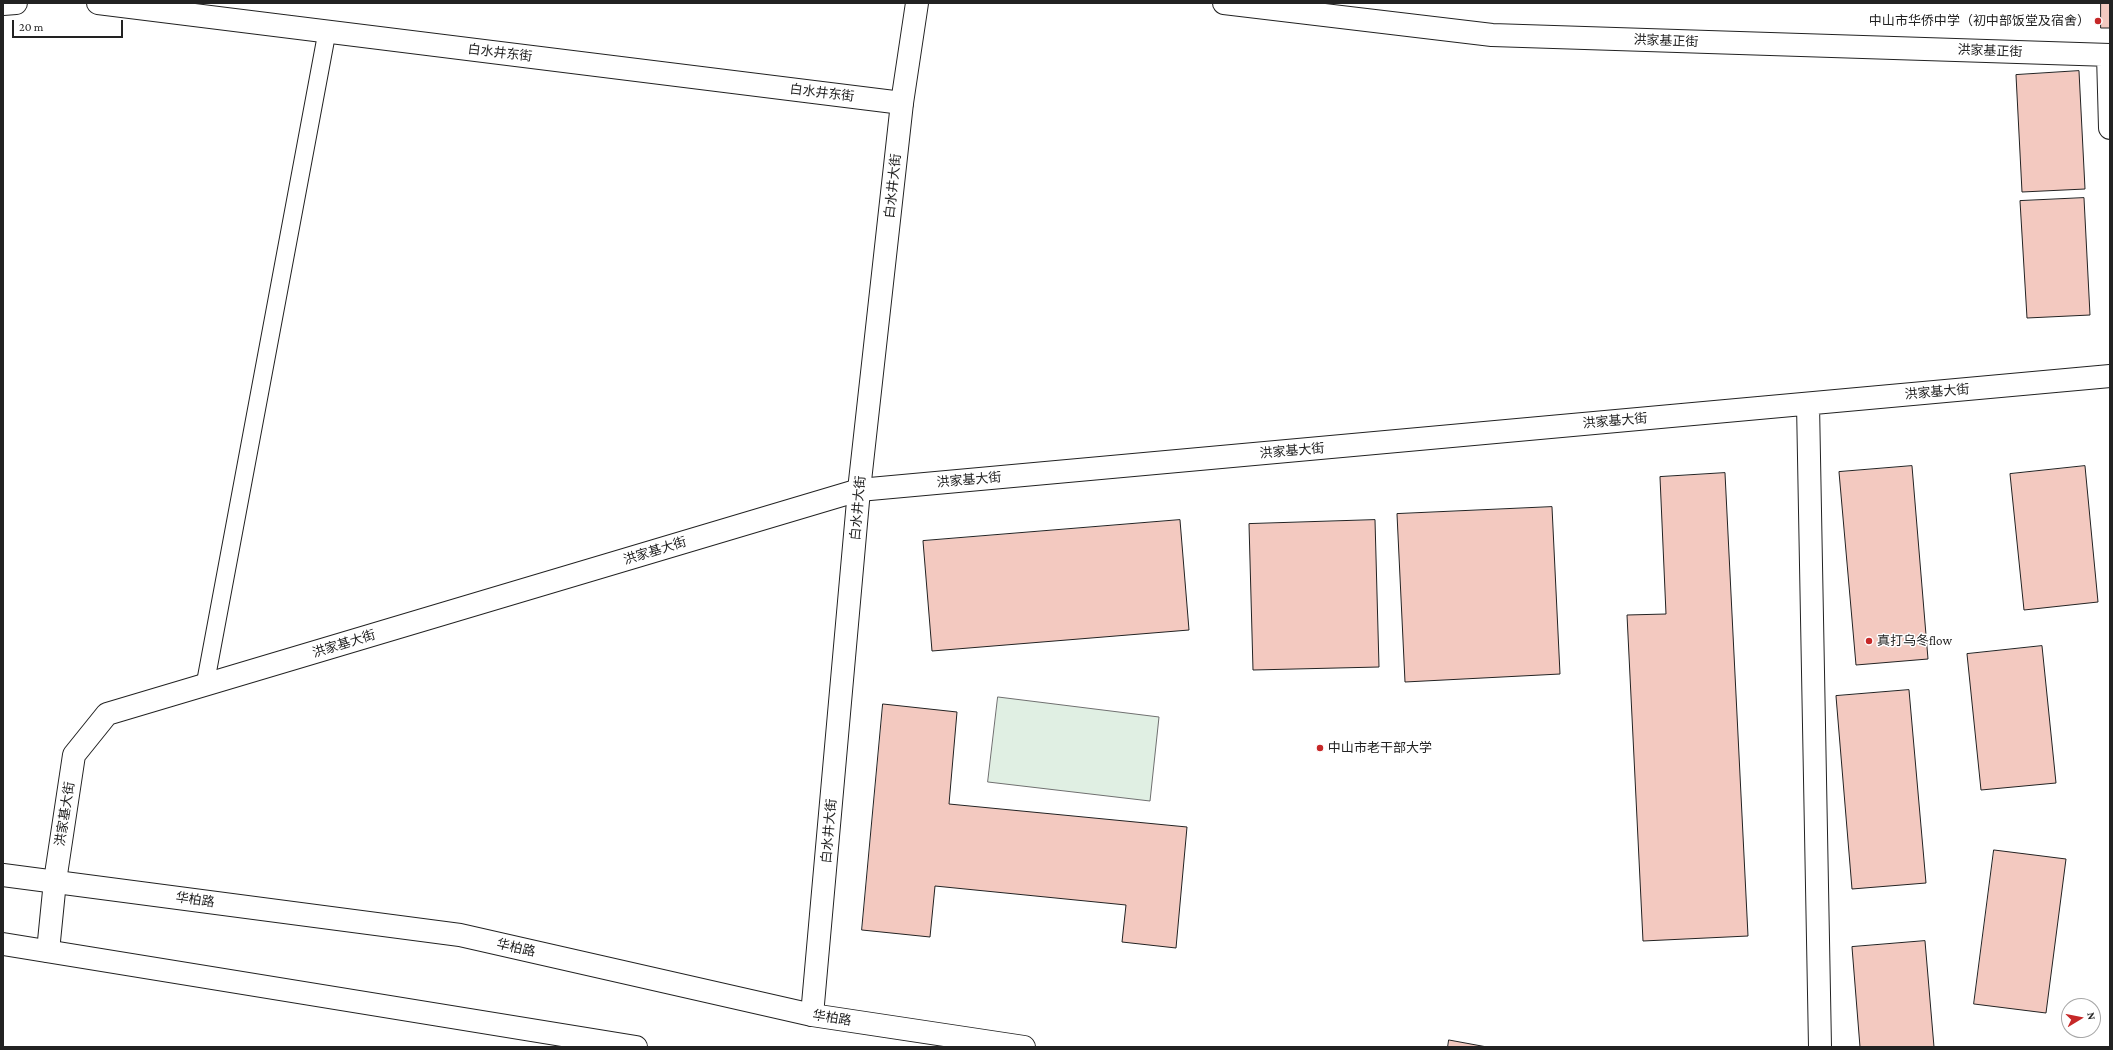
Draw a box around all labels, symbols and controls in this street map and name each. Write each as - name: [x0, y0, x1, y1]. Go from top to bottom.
- scale bar: [14, 12, 125, 38]
- place label: 中山市华侨中学（初中部饭堂及宿舍）: [1869, 13, 2090, 29]
- marker: 中山市华侨中学（初中部饭堂及宿舍）: [2093, 16, 2103, 26]
- text: 20 m: [19, 20, 43, 34]
- street label: 洪家基正街: [1633, 32, 1699, 50]
- street label: 白水井东街: [467, 41, 533, 65]
- street label: 洪家基正街: [1957, 42, 2023, 60]
- street label: 白水井东街: [789, 81, 855, 105]
- street label: 白水井大街: [882, 153, 904, 219]
- street label: 洪家基大街: [1904, 381, 1970, 403]
- street label: 洪家基大街: [1582, 410, 1648, 432]
- street label: 洪家基大街: [1259, 440, 1325, 462]
- street label: 洪家基大街: [936, 469, 1002, 491]
- street label: 白水井大街: [847, 475, 869, 541]
- street label: 洪家基大街: [622, 534, 688, 568]
- street label: 洪家基大街: [311, 627, 377, 661]
- place label: 真打乌冬flow: [1877, 633, 1952, 649]
- marker: 真打乌冬flow: [1864, 636, 1874, 646]
- place label: 中山市老干部大学: [1328, 740, 1432, 756]
- marker: 中山市老干部大学: [1315, 743, 1325, 753]
- street label: 洪家基大街: [52, 781, 78, 847]
- street label: 白水井大街: [818, 798, 840, 864]
- street label: 华柏路: [175, 890, 215, 910]
- street label: 华柏路: [495, 936, 537, 960]
- north arrow: [2061, 998, 2101, 1038]
- street label: 华柏路: [812, 1007, 852, 1029]
- text: N: [2085, 1011, 2098, 1021]

